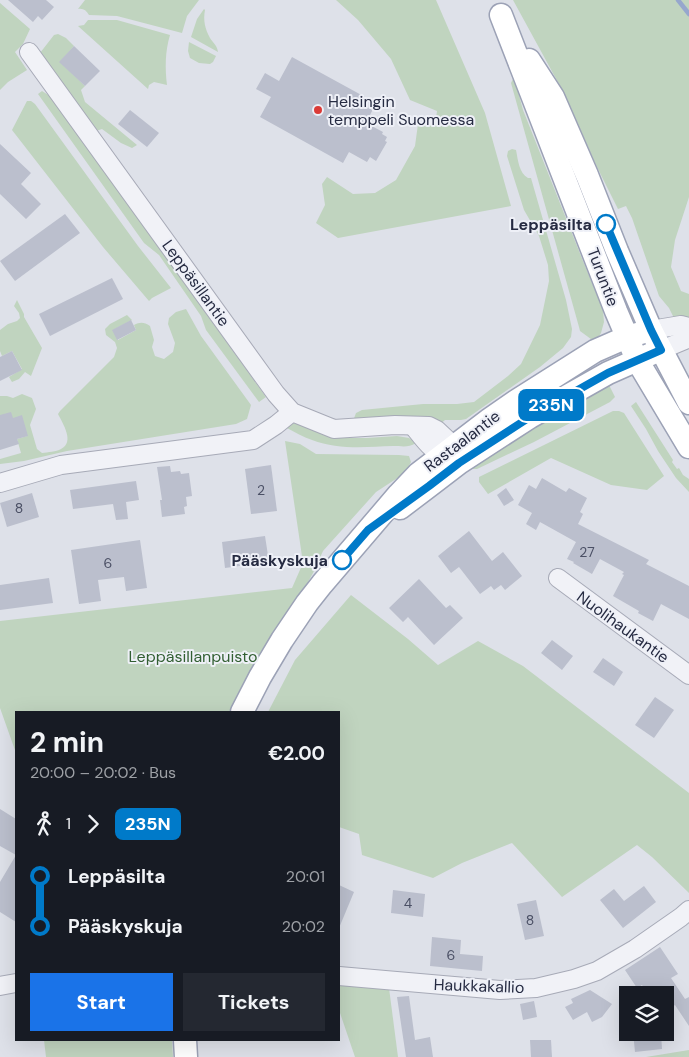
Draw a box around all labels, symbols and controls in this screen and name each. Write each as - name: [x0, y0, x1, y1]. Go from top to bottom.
- place label: Helsingin temppeli Suomessa: [328, 91, 474, 130]
- marker: Helsingin temppeli Suomessa: [312, 104, 324, 116]
- place label: Leppäsilta: [510, 214, 592, 235]
- marker: Leppäsilta: [596, 214, 616, 234]
- street label: Leppäsillantie: [158, 236, 234, 330]
- street label: Turuntie: [582, 245, 624, 309]
- line badge: 235N: [516, 389, 586, 421]
- text: 235N: [528, 393, 574, 417]
- street label: Rastaalantie: [420, 406, 504, 476]
- house number: 2: [257, 481, 265, 499]
- house number: 8: [15, 499, 23, 517]
- house number: 27: [579, 543, 595, 561]
- place label: Pääskyskuja: [232, 550, 328, 571]
- marker: Pääskyskuja: [332, 550, 352, 570]
- house number: 6: [104, 554, 112, 572]
- street label: Nuolihaukantie: [573, 586, 673, 668]
- park label: Leppäsillanpuisto: [128, 646, 258, 667]
- text: 2 min: [30, 724, 104, 761]
- text: €2.00: [268, 741, 325, 766]
- text: 20:00 – 20:02 · Bus: [30, 762, 176, 783]
- icon: walk: [30, 810, 58, 838]
- icon: forward: [79, 810, 107, 838]
- text: 235N: [125, 812, 171, 836]
- text: 1: [66, 813, 71, 834]
- text: Leppäsilta: [68, 864, 165, 889]
- text: 20:01: [286, 866, 325, 887]
- house number: 4: [404, 894, 413, 912]
- house number: 8: [526, 911, 534, 929]
- text: Pääskyskuja: [68, 914, 183, 939]
- text: 20:02: [282, 916, 325, 937]
- house number: 6: [447, 946, 455, 964]
- button: Start: [30, 973, 173, 1031]
- button: Tickets: [183, 973, 325, 1031]
- street label: Haukkakallio: [433, 974, 525, 998]
- map controls: [619, 986, 674, 1041]
- button: layers: [619, 986, 674, 1041]

